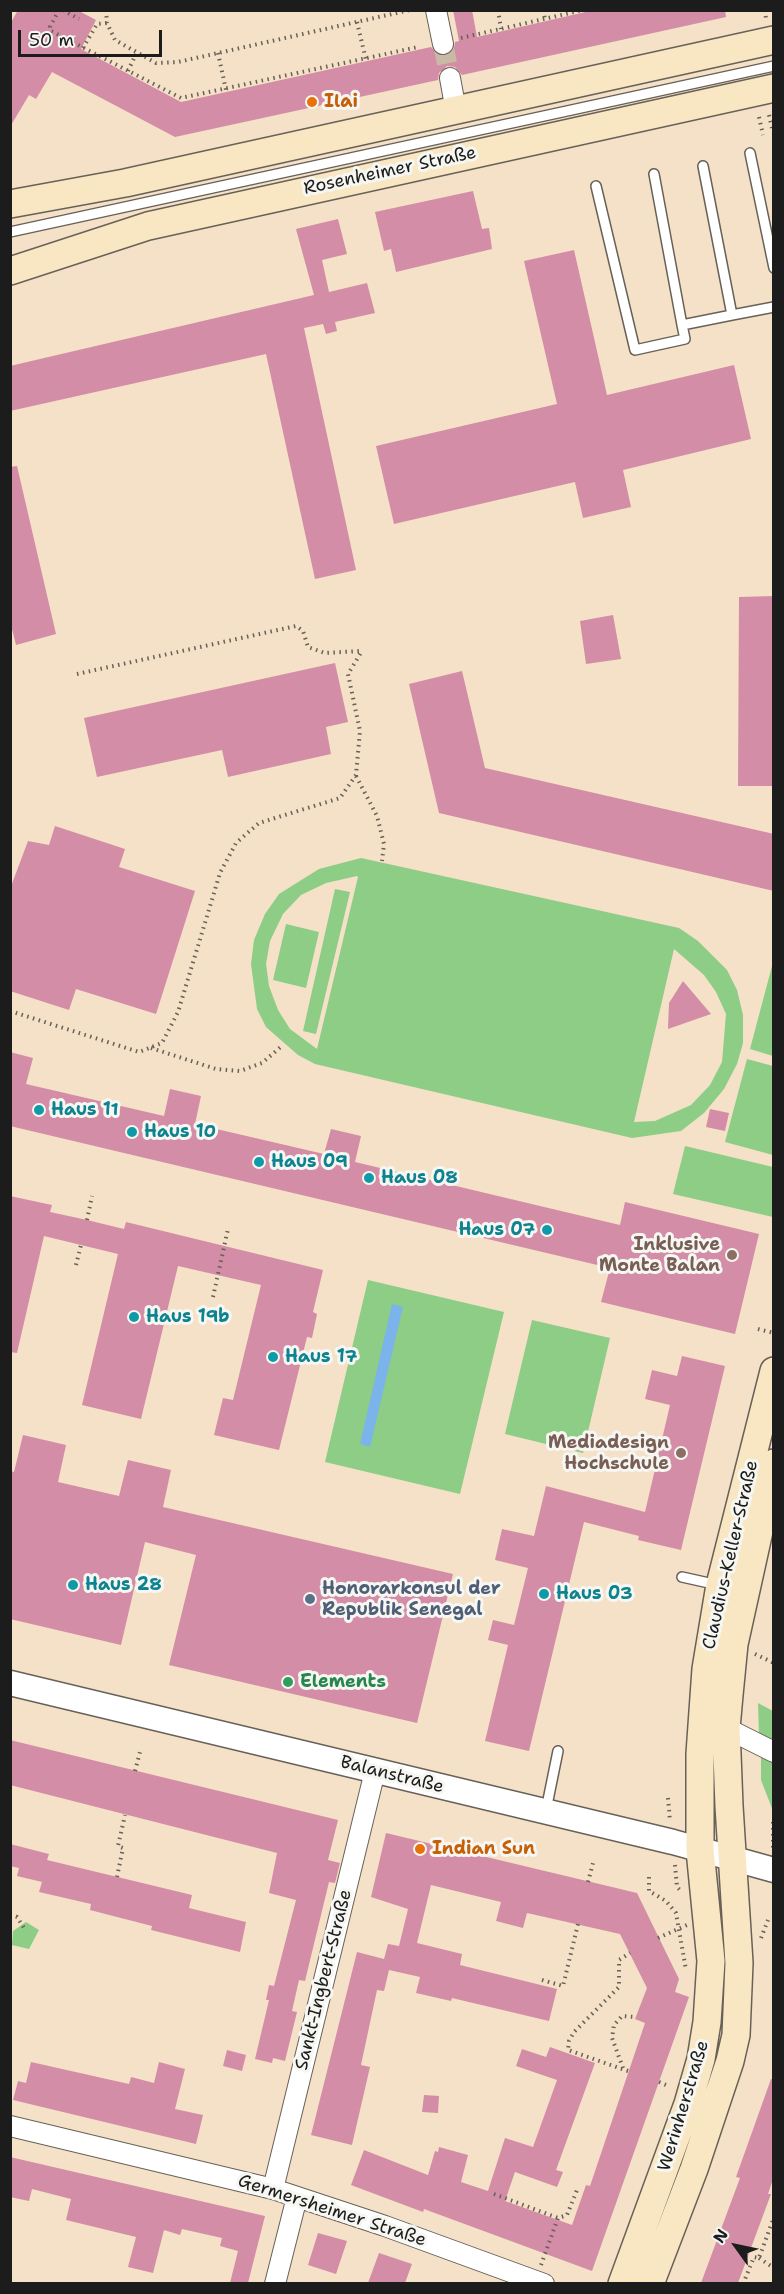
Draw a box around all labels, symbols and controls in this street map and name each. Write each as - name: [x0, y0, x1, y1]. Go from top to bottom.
- scale bar: [21, 18, 165, 56]
- text: 50 m: [29, 28, 74, 52]
- place label: Ilai: [324, 91, 358, 113]
- marker: Ilai: [305, 95, 319, 109]
- street label: Rosenheimer Straße: [302, 142, 478, 200]
- place label: Haus 11: [51, 1099, 119, 1121]
- marker: Haus 11: [32, 1103, 46, 1117]
- place label: Haus 10: [144, 1121, 216, 1143]
- marker: Haus 10: [125, 1125, 139, 1139]
- place label: Haus 09: [271, 1151, 348, 1173]
- marker: Haus 09: [252, 1155, 266, 1169]
- place label: Haus 08: [381, 1167, 458, 1189]
- marker: Haus 08: [362, 1171, 376, 1185]
- place label: Haus 07: [458, 1219, 535, 1241]
- marker: Haus 07: [540, 1223, 554, 1237]
- place label: Inklusive Monte Balan: [599, 1234, 720, 1276]
- marker: Inklusive Monte Balan: [725, 1248, 739, 1262]
- place label: Haus 19b: [146, 1306, 230, 1328]
- marker: Haus 19b: [127, 1310, 141, 1324]
- place label: Haus 17: [285, 1346, 357, 1368]
- marker: Haus 17: [266, 1350, 280, 1364]
- place label: Mediadesign Hochschule: [548, 1432, 669, 1474]
- marker: Mediadesign Hochschule: [674, 1446, 688, 1460]
- street label: Claudius-Keller-Straße: [699, 1458, 763, 1652]
- place label: Haus 28: [85, 1574, 162, 1596]
- marker: Haus 28: [66, 1578, 80, 1592]
- place label: Honorarkonsul der Republik Senegal: [322, 1578, 501, 1620]
- place label: Haus 03: [556, 1583, 633, 1605]
- marker: Haus 03: [537, 1587, 551, 1601]
- marker: Honorarkonsul der Republik Senegal: [303, 1592, 317, 1606]
- place label: Elements: [300, 1671, 386, 1693]
- marker: Elements: [281, 1675, 295, 1689]
- street label: Balanstraße: [338, 1752, 446, 1798]
- place label: Indian Sun: [432, 1838, 535, 1860]
- marker: Indian Sun: [413, 1842, 427, 1856]
- street label: Sankt-Ingbert-Straße: [291, 1887, 357, 2073]
- street label: Werinherstraße: [654, 2038, 714, 2174]
- street label: Germersheimer Straße: [235, 2170, 429, 2252]
- north arrow: [706, 2216, 766, 2276]
- text: N: [708, 2225, 733, 2247]

